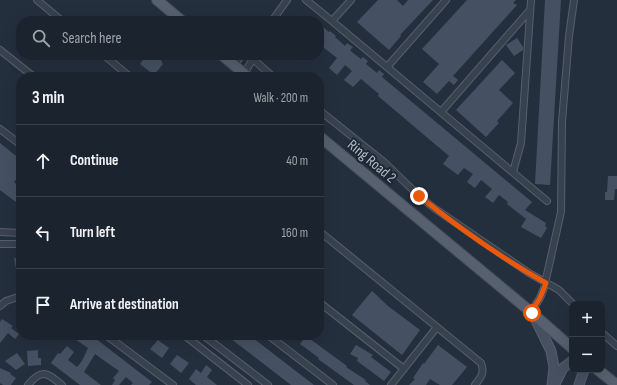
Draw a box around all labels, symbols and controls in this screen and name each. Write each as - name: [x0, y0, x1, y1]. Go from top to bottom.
- search box: [16, 16, 324, 60]
- icon: search: [30, 27, 52, 49]
- text: Search here: [62, 29, 122, 48]
- text: 3 min: [32, 88, 65, 108]
- text: Walk · 200 m: [253, 90, 308, 106]
- street label: Ring Road 2: [343, 135, 400, 187]
- icon: ahead: [32, 150, 54, 172]
- text: Continue: [70, 151, 119, 170]
- text: 40 m: [286, 153, 308, 169]
- route end: [410, 187, 428, 205]
- icon: left: [32, 222, 54, 244]
- text: Turn left: [70, 223, 115, 242]
- text: 160 m: [282, 225, 308, 241]
- icon: arrive: [32, 294, 54, 316]
- text: Arrive at destination: [70, 295, 179, 314]
- map controls: [569, 301, 605, 373]
- button: +: [569, 301, 605, 337]
- route start: [523, 304, 541, 322]
- button: −: [569, 337, 605, 373]

